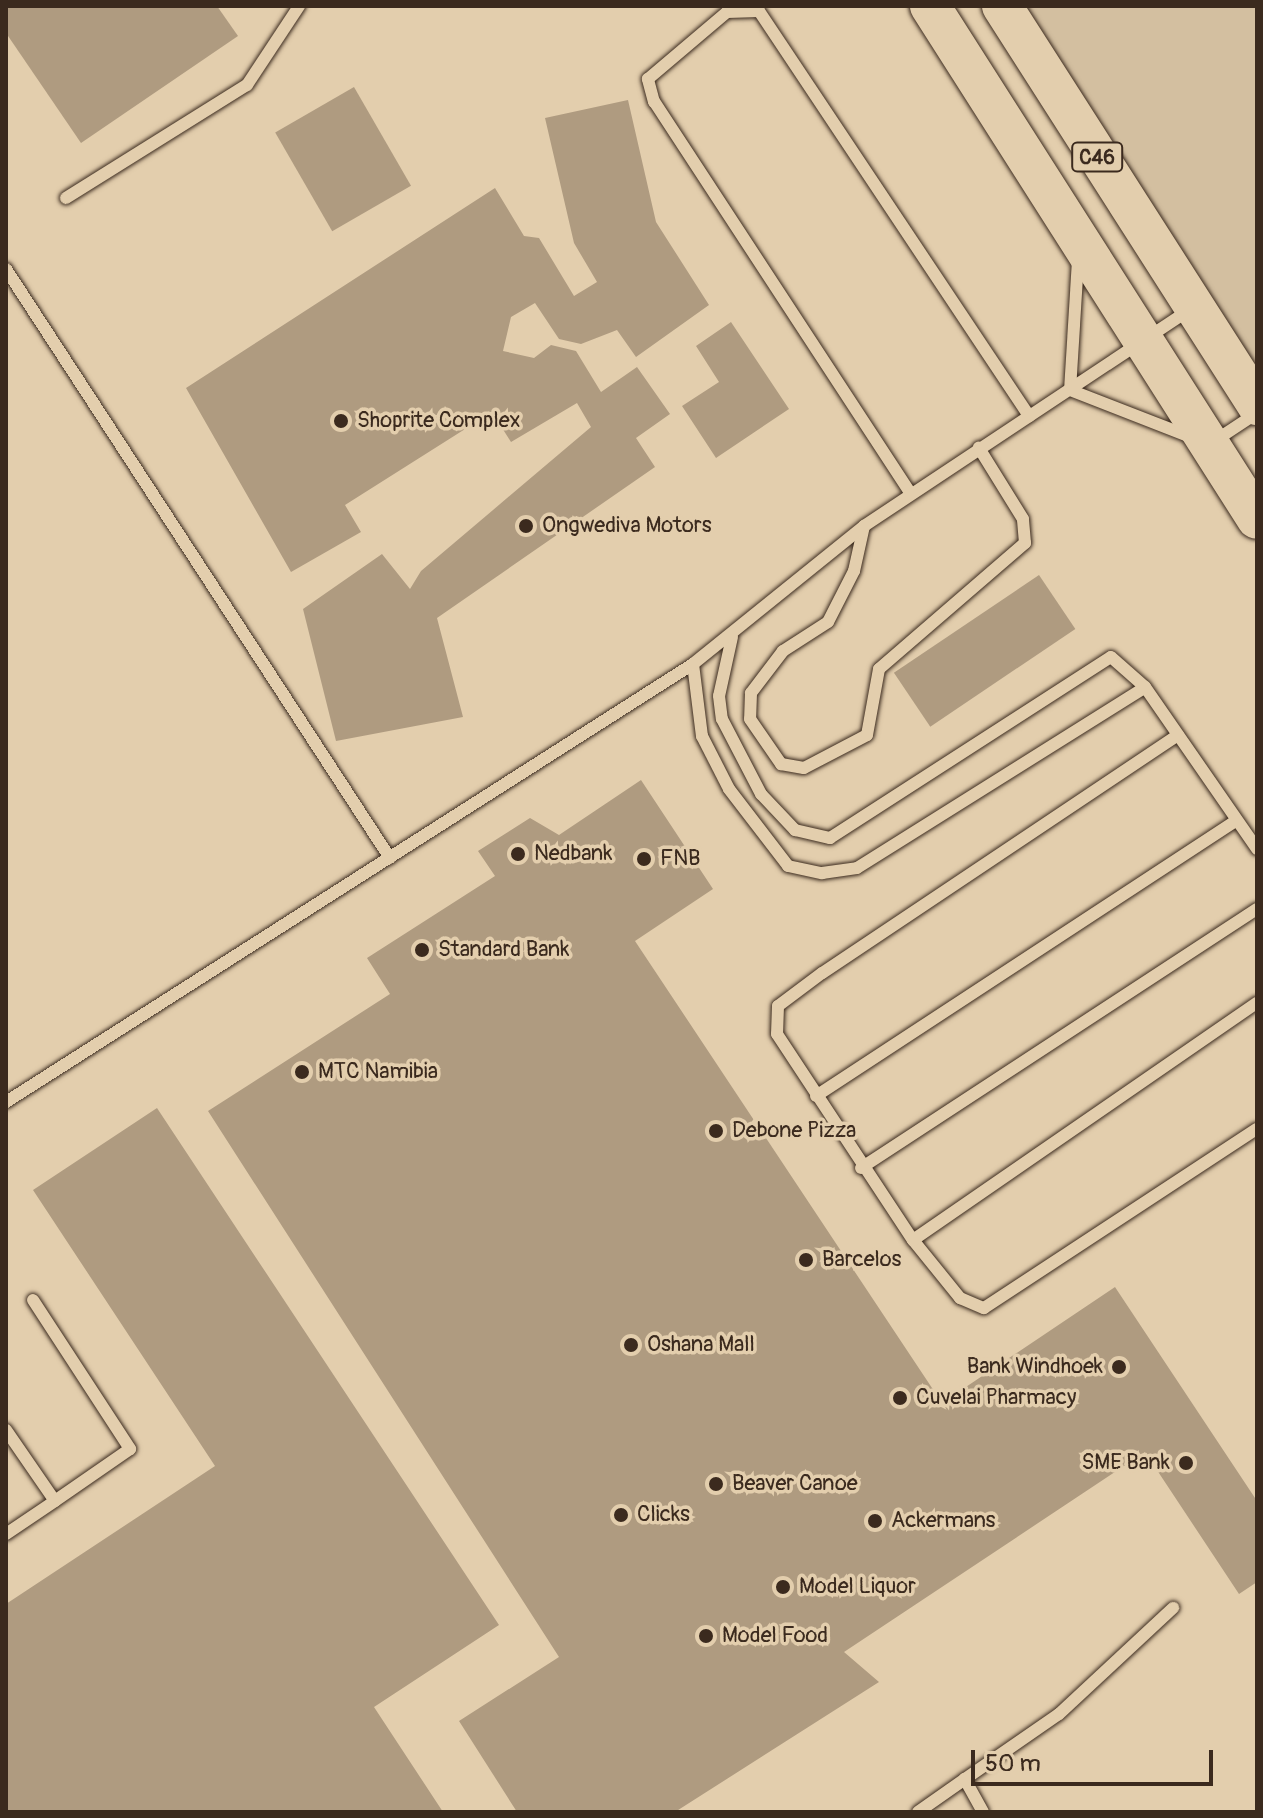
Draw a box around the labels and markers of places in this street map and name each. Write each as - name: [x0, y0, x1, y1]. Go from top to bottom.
- place label: Shoprite Complex: [357, 408, 521, 434]
- marker: Shoprite Complex: [332, 412, 350, 430]
- place label: Ongwediva Motors: [542, 513, 711, 539]
- marker: Ongwediva Motors: [517, 517, 535, 535]
- place label: Nedbank: [534, 841, 612, 867]
- marker: Nedbank: [509, 845, 527, 863]
- place label: FNB: [660, 846, 701, 872]
- marker: FNB: [635, 850, 653, 868]
- place label: Standard Bank: [438, 937, 569, 963]
- marker: Standard Bank: [413, 941, 431, 959]
- place label: MTC Namibia: [318, 1059, 438, 1085]
- marker: MTC Namibia: [293, 1063, 311, 1081]
- place label: Debone Pizza: [732, 1118, 856, 1144]
- marker: Debone Pizza: [707, 1122, 725, 1140]
- place label: Barcelos: [822, 1247, 901, 1273]
- marker: Barcelos: [797, 1251, 815, 1269]
- place label: Oshana Mall: [647, 1332, 755, 1358]
- marker: Oshana Mall: [622, 1336, 640, 1354]
- place label: Bank Windhoek: [967, 1354, 1103, 1380]
- marker: Bank Windhoek: [1110, 1358, 1128, 1376]
- place label: Cuvelai Pharmacy: [916, 1385, 1076, 1411]
- marker: Cuvelai Pharmacy: [891, 1389, 909, 1407]
- place label: SME Bank: [1081, 1450, 1170, 1476]
- marker: SME Bank: [1177, 1454, 1195, 1472]
- place label: Beaver Canoe: [732, 1471, 858, 1497]
- marker: Beaver Canoe: [707, 1475, 725, 1493]
- place label: Clicks: [637, 1502, 690, 1528]
- marker: Clicks: [612, 1506, 630, 1524]
- place label: Ackermans: [891, 1508, 995, 1534]
- marker: Ackermans: [866, 1512, 884, 1530]
- place label: Model Liquor: [799, 1574, 916, 1600]
- marker: Model Liquor: [774, 1578, 792, 1596]
- place label: Model Food: [722, 1623, 828, 1649]
- marker: Model Food: [697, 1627, 715, 1645]

